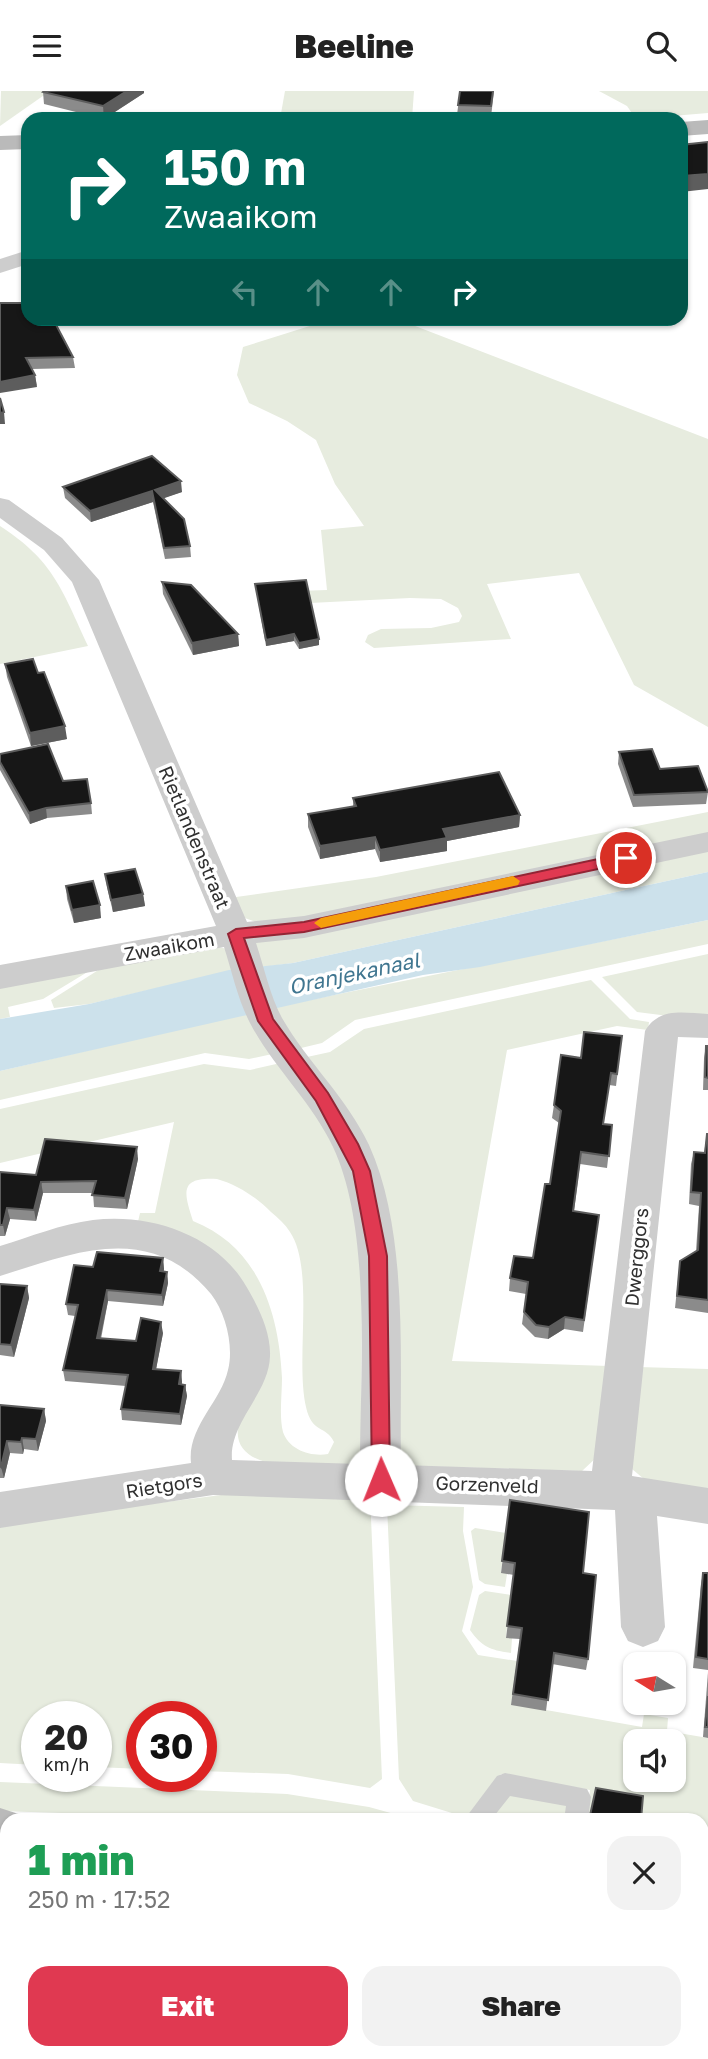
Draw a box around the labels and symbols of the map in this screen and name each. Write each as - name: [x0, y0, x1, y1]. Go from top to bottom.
- street label: Rietlandenstraat: [154, 762, 236, 912]
- pin: [596, 828, 656, 888]
- street label: Zwaaikom: [122, 927, 216, 965]
- water label: Oranjekanaal: [286, 946, 423, 1000]
- street label: Dwerggors: [619, 1207, 653, 1307]
- position arrow: [344, 1443, 418, 1517]
- street label: Rietgors: [124, 1468, 204, 1502]
- street label: Gorzenveld: [435, 1471, 539, 1497]
- north arrow: [623, 1652, 686, 1715]
- speed limit sign: 30: [126, 1701, 217, 1792]

